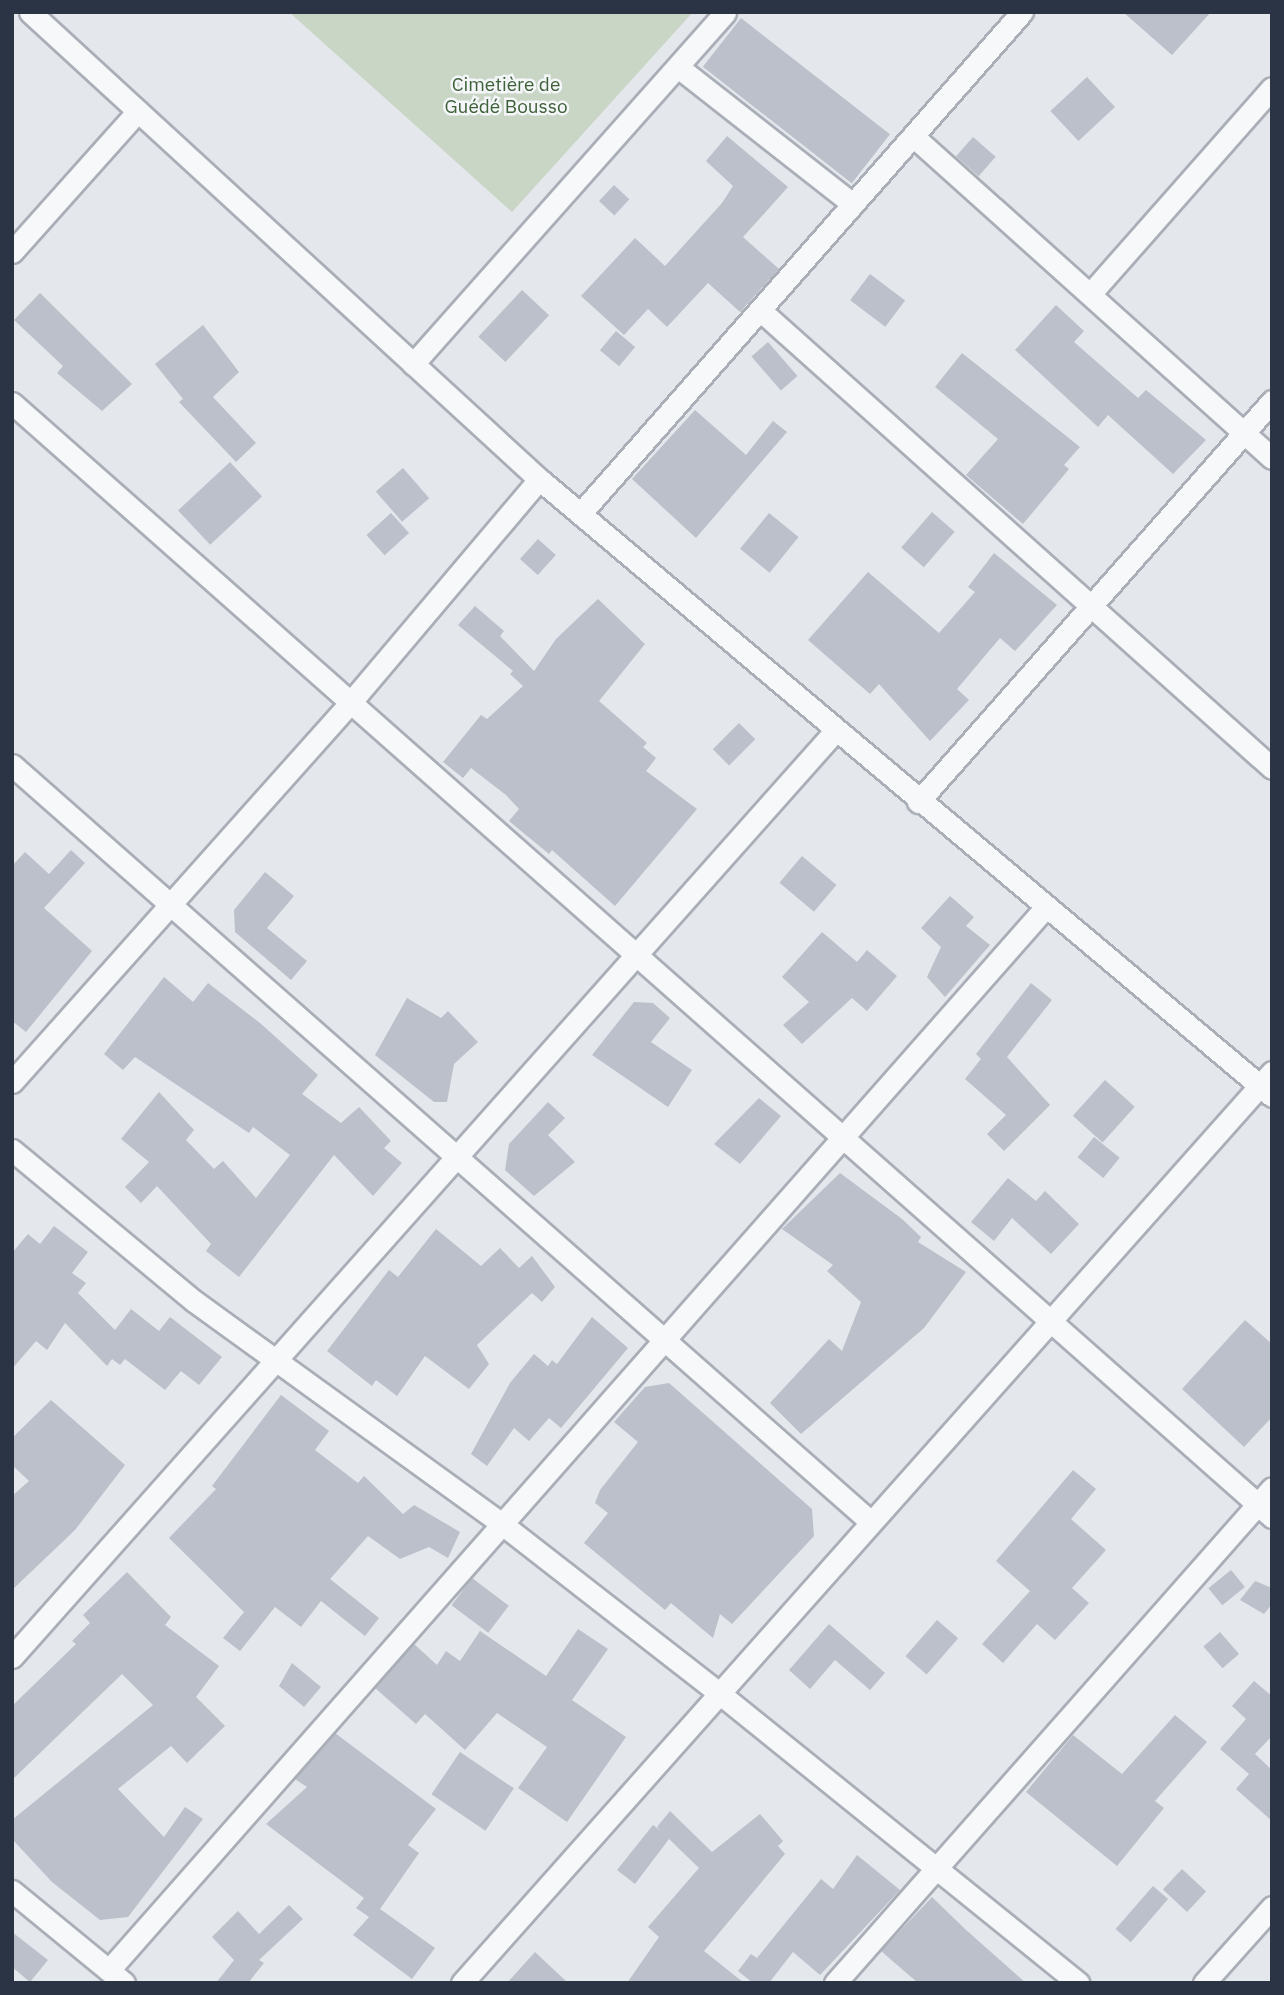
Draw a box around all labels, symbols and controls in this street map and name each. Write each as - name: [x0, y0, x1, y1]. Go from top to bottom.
- park label: Cimetière de Guédé Bousso: [444, 74, 568, 118]

